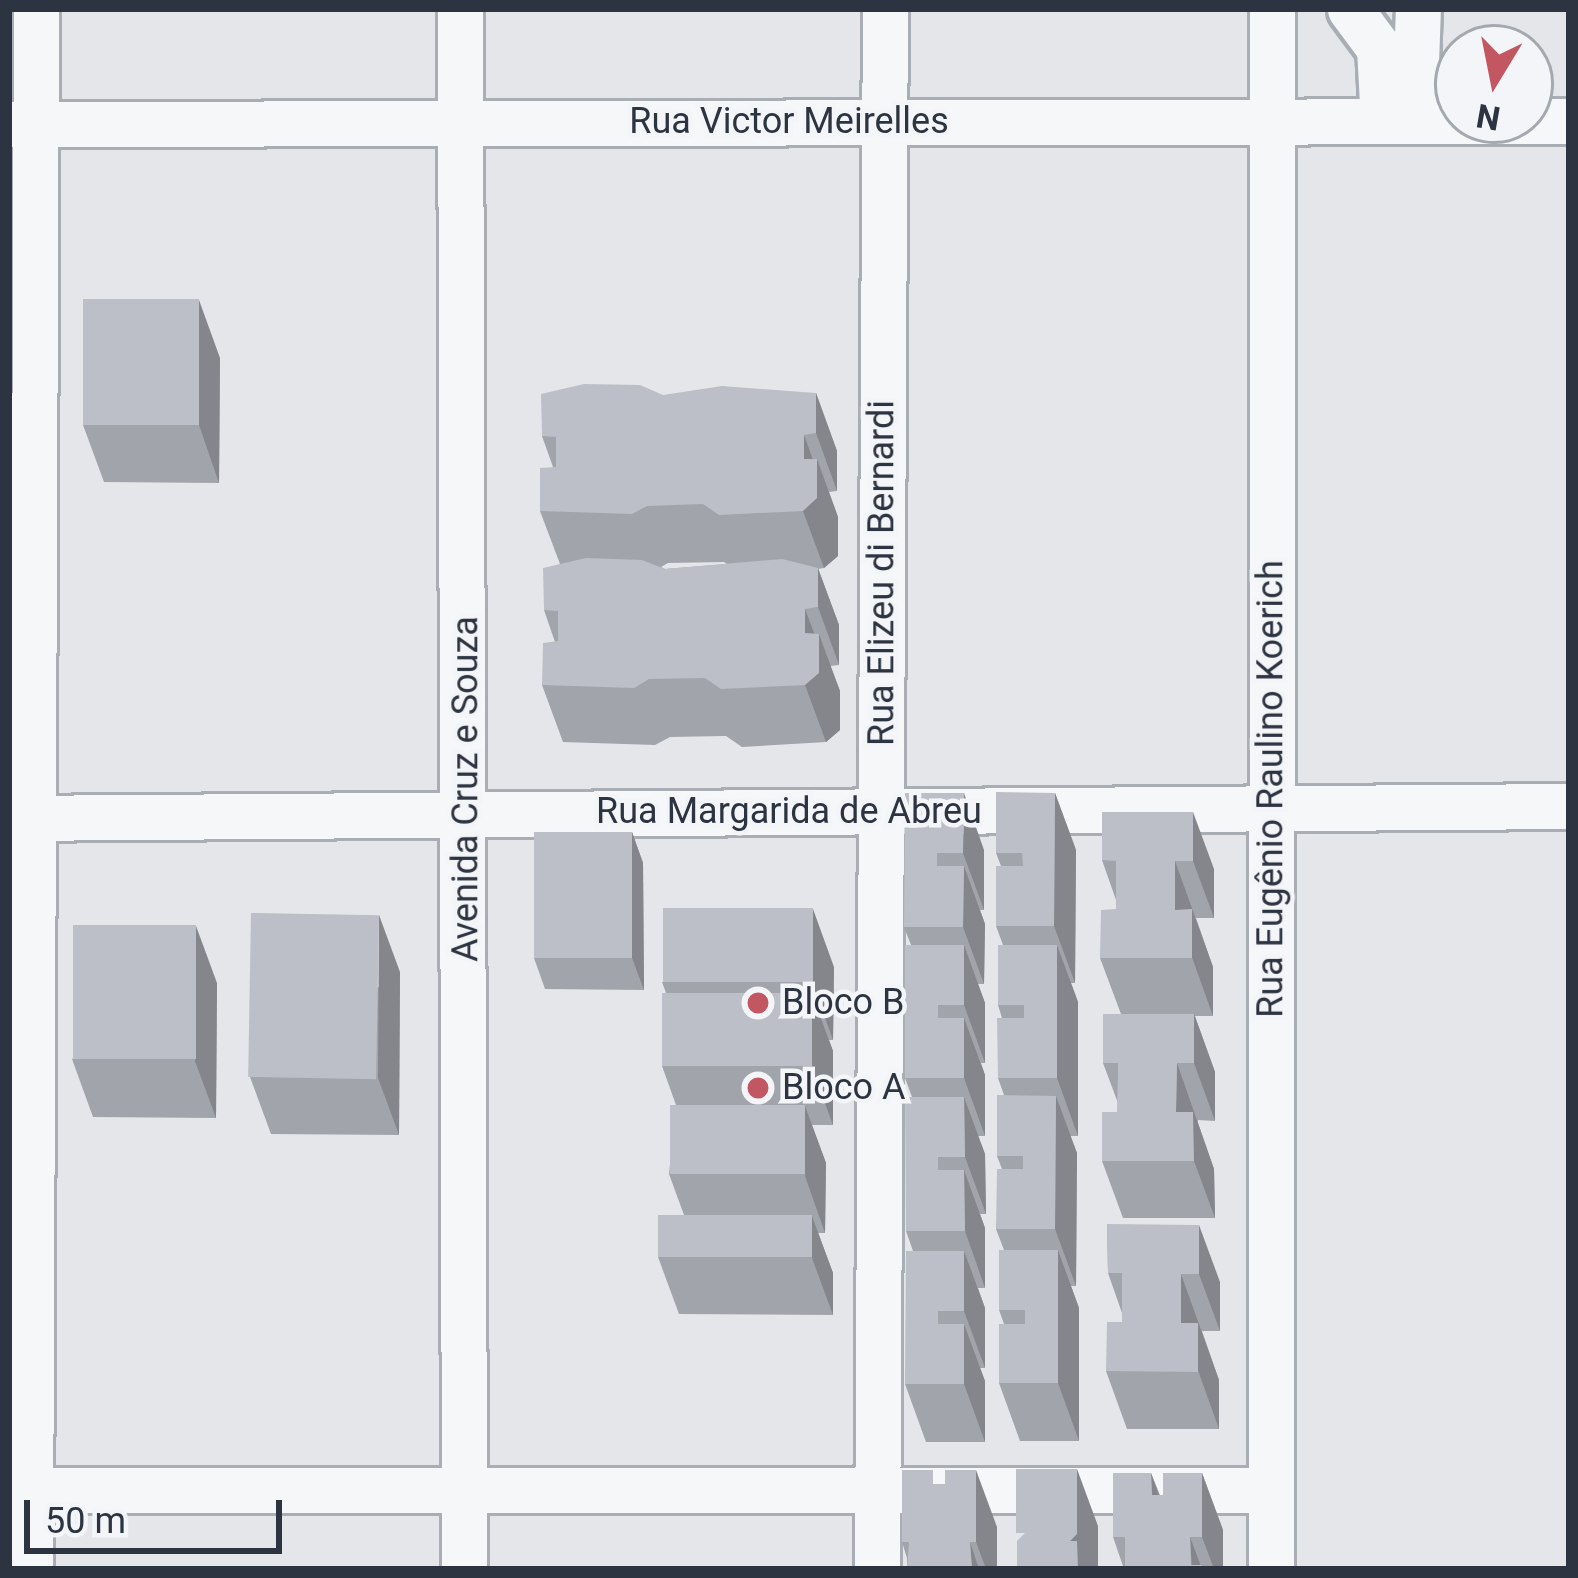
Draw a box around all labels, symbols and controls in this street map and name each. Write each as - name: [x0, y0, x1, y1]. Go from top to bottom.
- north arrow: [1434, 24, 1554, 144]
- text: N: [1473, 96, 1503, 138]
- street label: Rua Victor Meirelles: [629, 100, 949, 144]
- street label: Rua Elizeu di Bernardi: [860, 400, 904, 746]
- street label: Rua Eugênio Raulino Koerich: [1249, 560, 1293, 1018]
- street label: Avenida Cruz e Souza: [444, 616, 488, 962]
- street label: Rua Margarida de Abreu: [596, 790, 982, 834]
- place label: Bloco B: [782, 981, 904, 1025]
- marker: Bloco B: [745, 990, 771, 1016]
- place label: Bloco A: [782, 1066, 906, 1110]
- marker: Bloco A: [745, 1075, 771, 1101]
- scale bar: [30, 1476, 288, 1550]
- text: 50 m: [45, 1500, 126, 1542]

